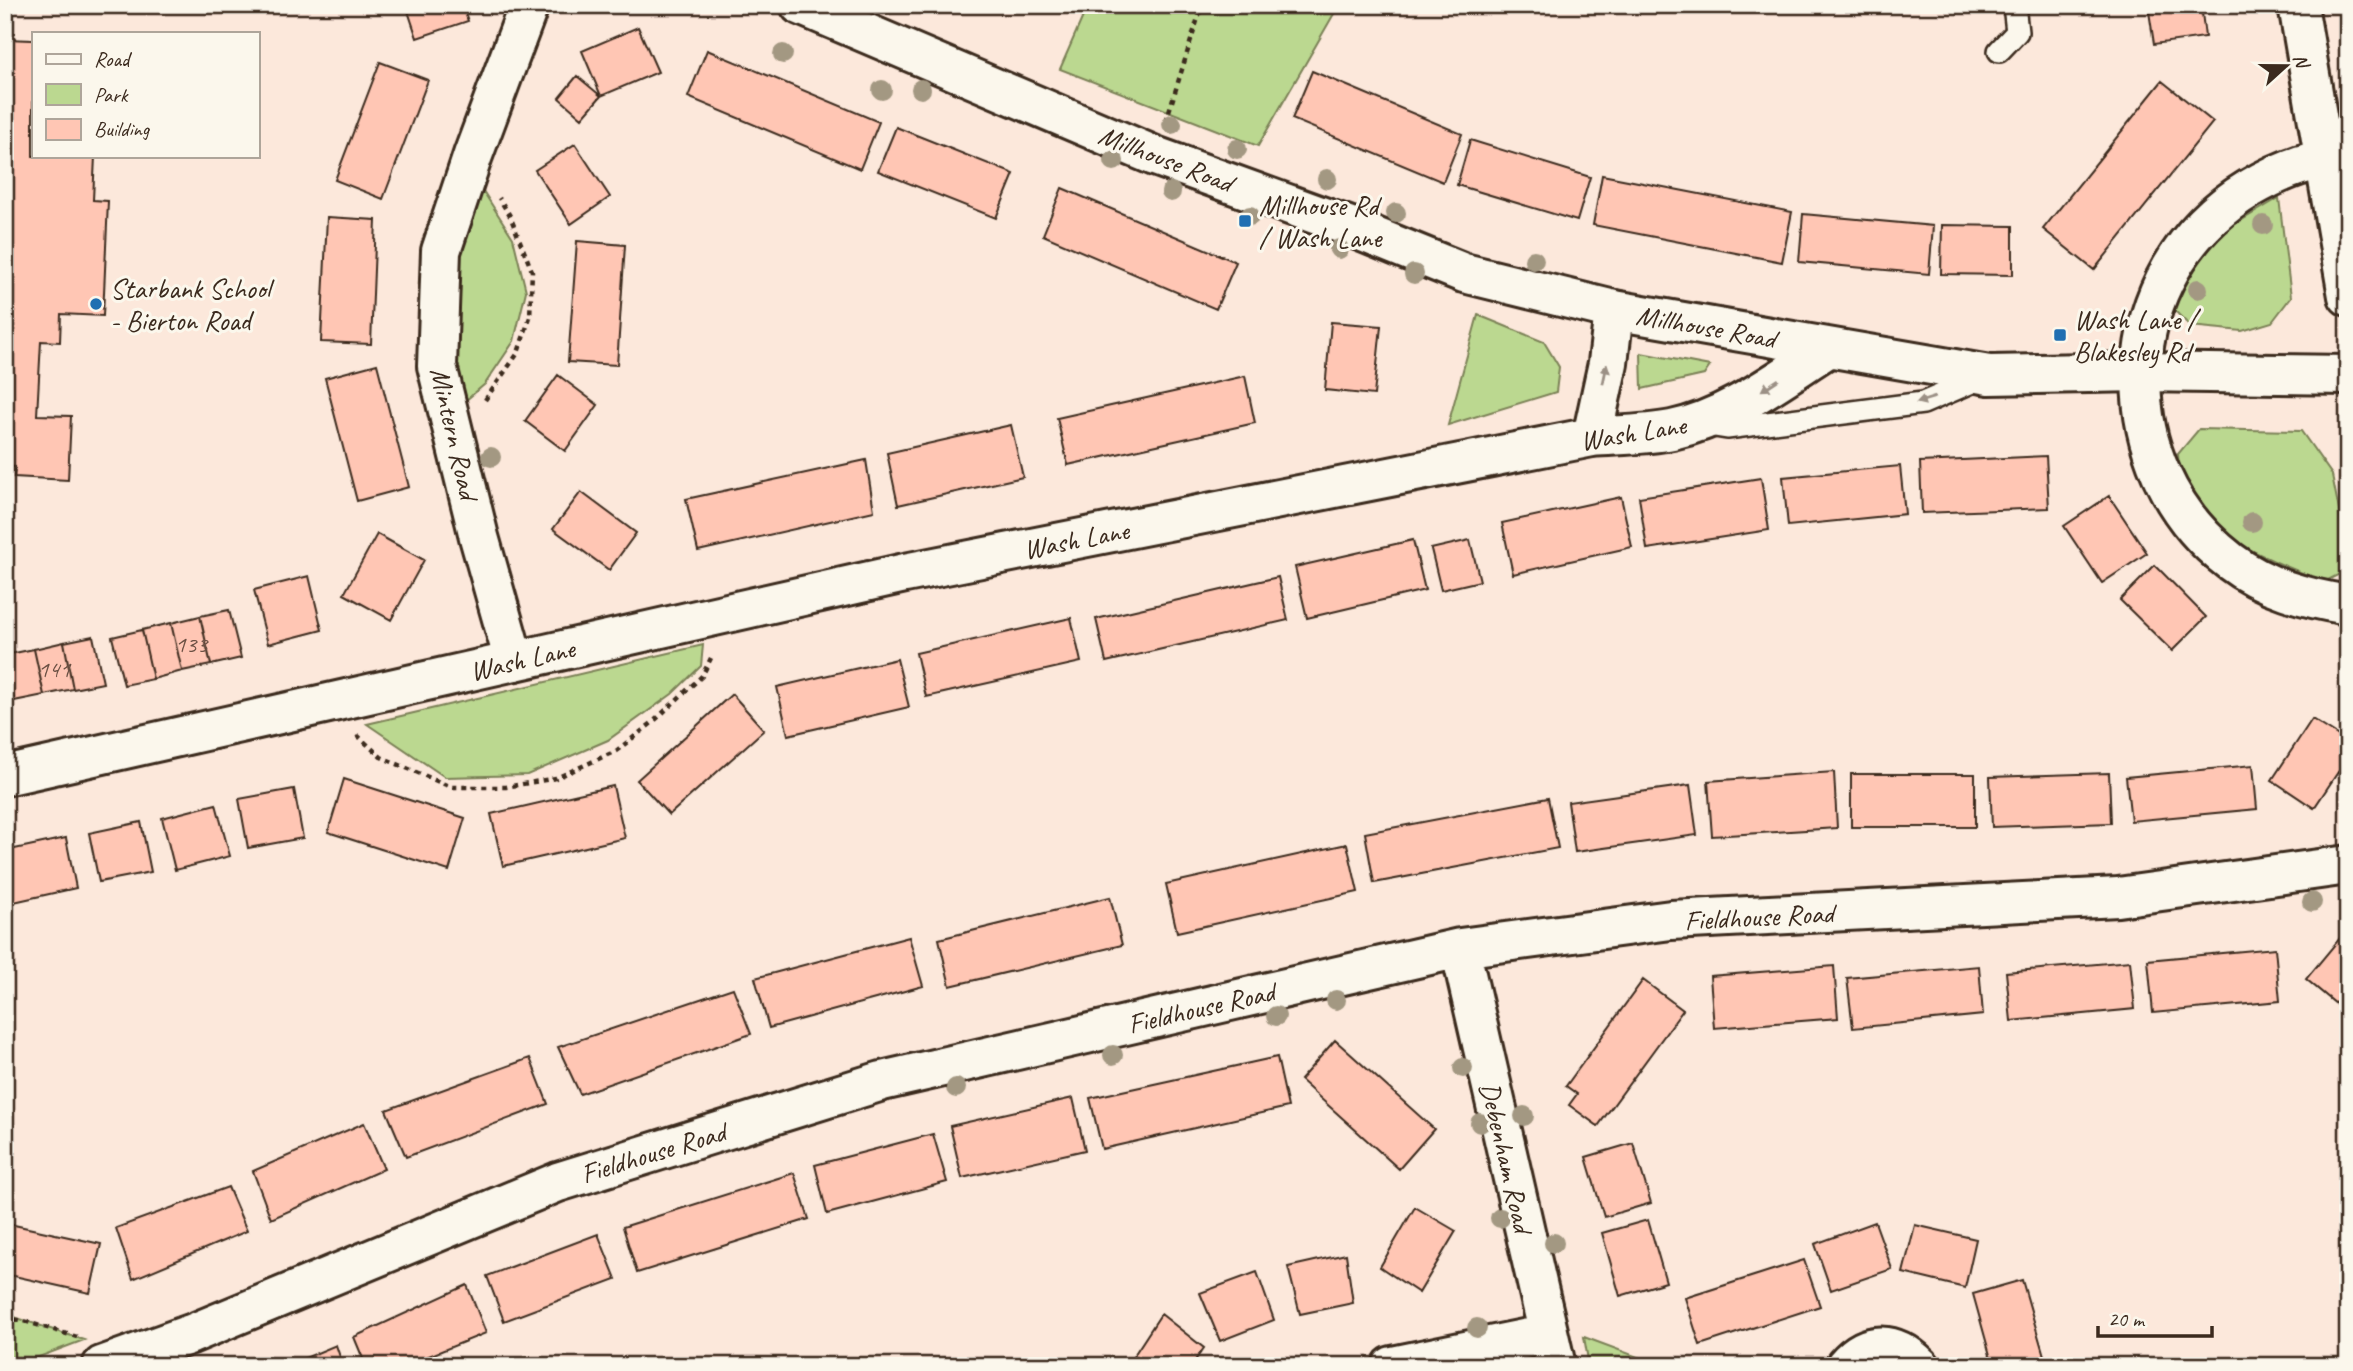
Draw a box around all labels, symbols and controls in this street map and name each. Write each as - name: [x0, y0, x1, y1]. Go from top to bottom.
- legend: [32, 32, 259, 158]
- north arrow: [2252, 32, 2322, 102]
- text: Road: [94, 46, 133, 72]
- text: N: [2288, 50, 2315, 73]
- text: Park: [94, 82, 129, 108]
- text: Building: [94, 116, 151, 142]
- street label: Millhouse Road: [1094, 117, 1241, 201]
- place label: Millhouse Rd / Wash Lane: [1259, 188, 1383, 255]
- marker: Millhouse Rd / Wash Lane: [1237, 213, 1253, 229]
- place label: Starbank School - Bierton Road: [110, 271, 276, 338]
- marker: Starbank School - Bierton Road: [88, 296, 104, 312]
- street label: Millhouse Road: [1634, 297, 1782, 357]
- place label: Wash Lane / Blakesley Rd: [2074, 302, 2202, 369]
- marker: Wash Lane / Blakesley Rd: [2052, 327, 2068, 343]
- one-way arrow: [1600, 362, 1611, 384]
- street label: Mintern Road: [422, 364, 488, 506]
- one-way arrow: [1760, 378, 1780, 391]
- one-way arrow: [1915, 396, 1936, 406]
- street label: Wash Lane: [1578, 407, 1690, 458]
- street label: Wash Lane: [1021, 512, 1133, 567]
- house number: 133: [175, 629, 209, 659]
- street label: Wash Lane: [466, 630, 580, 688]
- house number: 141: [38, 654, 71, 684]
- street label: Fieldhouse Road: [1684, 895, 1838, 938]
- street label: Fieldhouse Road: [1124, 973, 1282, 1041]
- street label: Debenham Road: [1472, 1079, 1542, 1239]
- street label: Fieldhouse Road: [577, 1113, 733, 1191]
- scale bar: [2098, 1294, 2211, 1338]
- text: 20 m: [2108, 1306, 2146, 1332]

